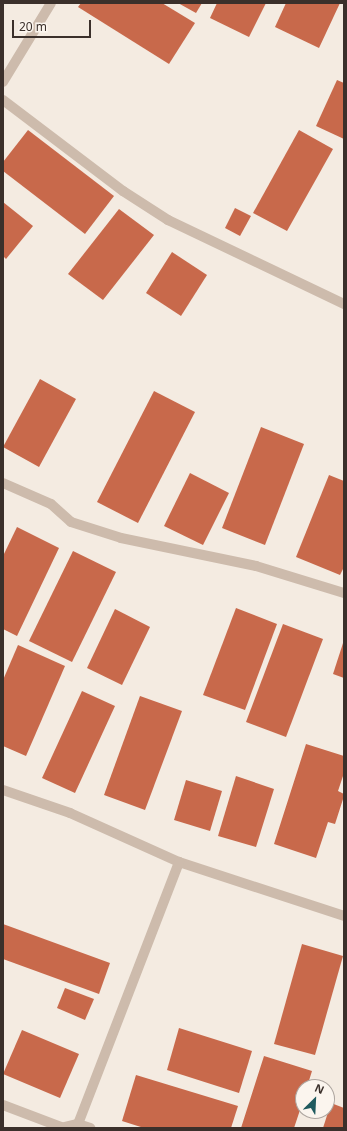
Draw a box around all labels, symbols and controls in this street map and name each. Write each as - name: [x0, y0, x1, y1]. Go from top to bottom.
- scale bar: [14, 12, 93, 38]
- text: 20 m: [19, 18, 47, 35]
- north arrow: [295, 1079, 335, 1119]
- text: N: [313, 1080, 327, 1097]

